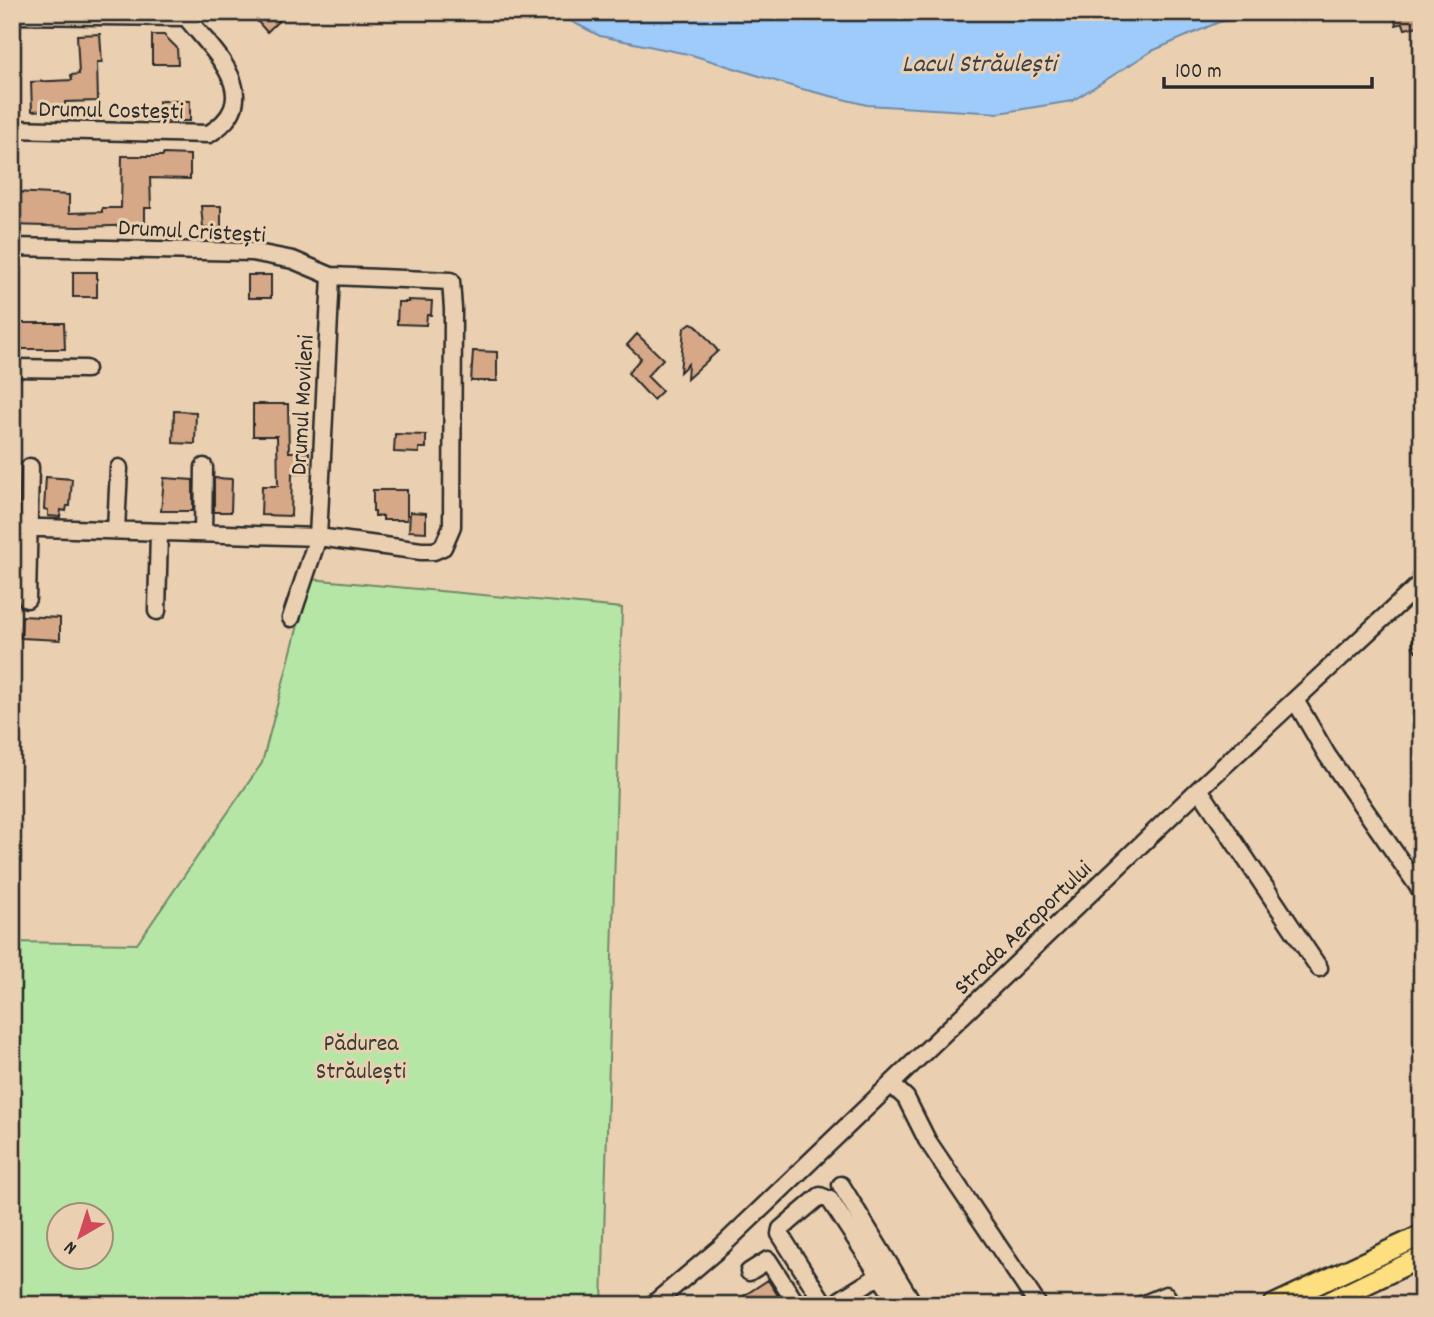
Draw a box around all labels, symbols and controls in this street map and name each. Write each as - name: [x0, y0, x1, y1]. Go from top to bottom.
- scale bar: [1164, 46, 1373, 90]
- water label: Lacul Străulești: [902, 47, 1060, 84]
- text: 100 m: [1175, 58, 1222, 88]
- street label: Drumul Costești: [38, 94, 184, 130]
- street label: Drumul Cristești: [117, 212, 266, 254]
- street label: Drumul Movileni: [283, 334, 325, 476]
- street label: Strada Aeroportului: [947, 854, 1101, 1004]
- park label: Pădurea Străulești: [316, 1028, 406, 1090]
- north arrow: [46, 1202, 116, 1272]
- text: N: [59, 1233, 84, 1260]

